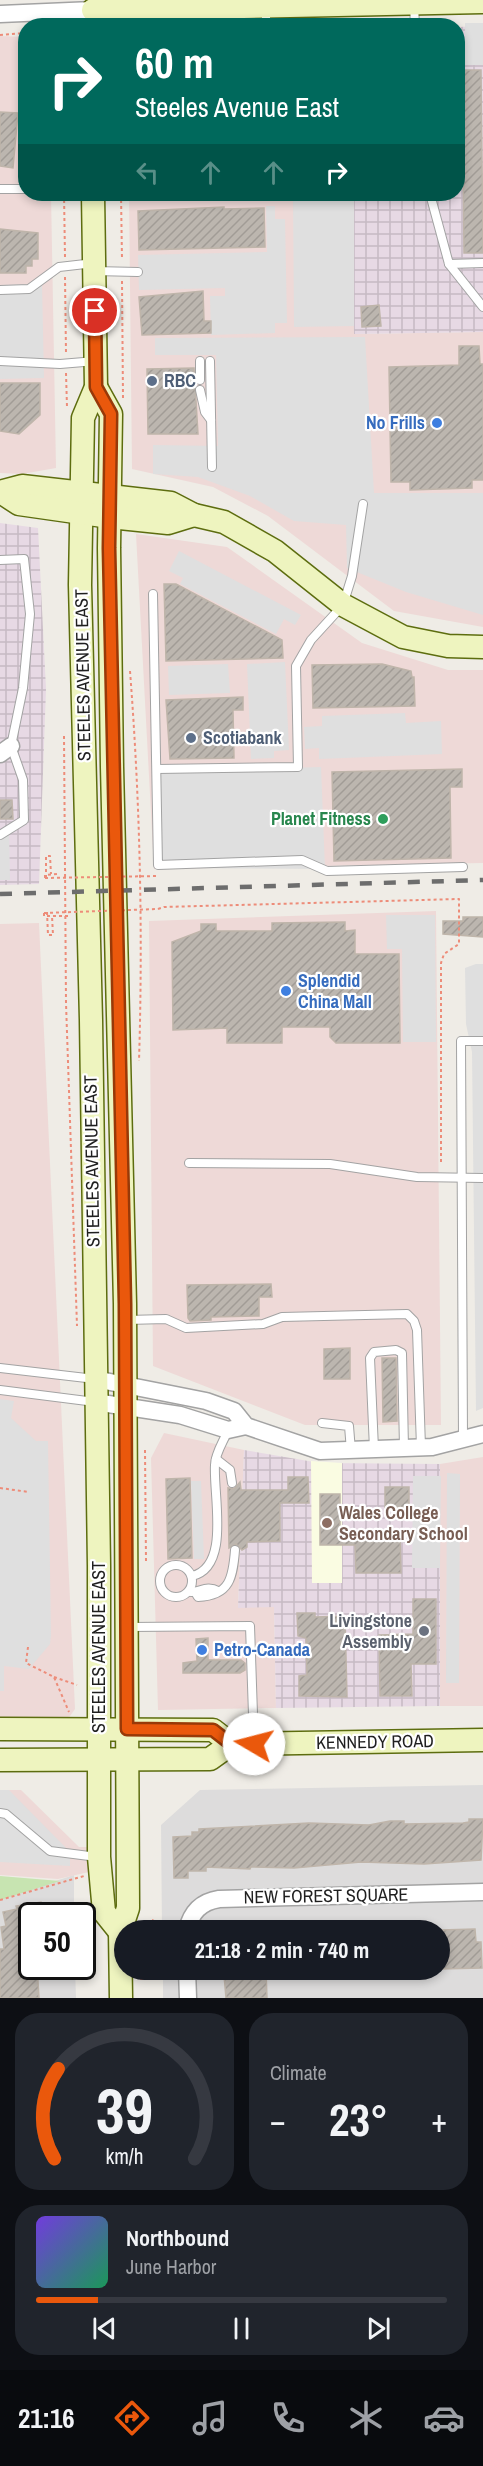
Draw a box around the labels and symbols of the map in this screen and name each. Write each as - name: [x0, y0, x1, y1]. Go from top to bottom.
- pin: [69, 285, 120, 336]
- place label: RBC: [164, 368, 196, 393]
- marker: RBC: [145, 374, 159, 388]
- place label: No Frills: [366, 410, 425, 435]
- marker: No Frills: [430, 416, 444, 430]
- street label: STEELES AVENUE EAST: [69, 589, 96, 761]
- place label: Scotiabank: [203, 725, 283, 750]
- marker: Scotiabank: [184, 731, 198, 745]
- place label: Planet Fitness: [271, 806, 371, 831]
- marker: Planet Fitness: [376, 812, 390, 826]
- place label: Splendid China Mall: [298, 968, 372, 1014]
- marker: Splendid China Mall: [279, 984, 293, 998]
- street label: STEELES AVENUE EAST: [78, 1075, 105, 1247]
- place label: Wales College Secondary School: [339, 1500, 468, 1546]
- marker: Wales College Secondary School: [320, 1516, 334, 1530]
- street label: STEELES AVENUE EAST: [86, 1561, 111, 1733]
- place label: Livingstone Assembly: [329, 1608, 413, 1654]
- marker: Livingstone Assembly: [417, 1624, 431, 1638]
- place label: Petro-Canada: [214, 1637, 311, 1662]
- marker: Petro-Canada: [195, 1643, 209, 1657]
- position arrow: [222, 1712, 286, 1776]
- street label: KENNEDY ROAD: [316, 1728, 434, 1755]
- street label: NEW FOREST SQUARE: [243, 1882, 408, 1909]
- speed limit sign: 50: [18, 1902, 96, 1980]

